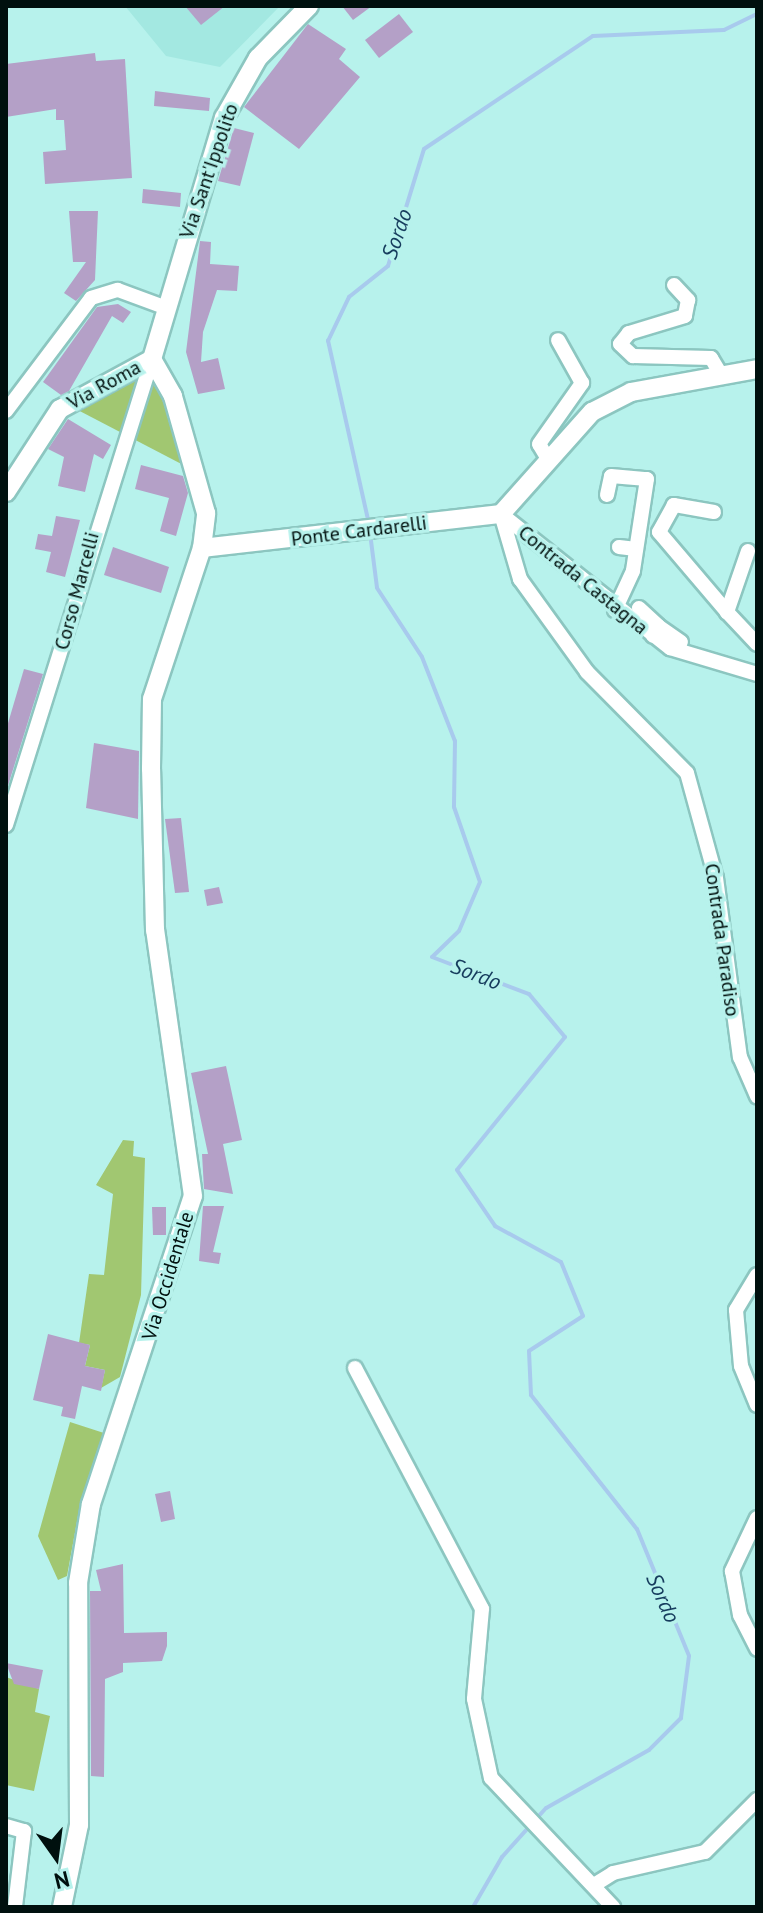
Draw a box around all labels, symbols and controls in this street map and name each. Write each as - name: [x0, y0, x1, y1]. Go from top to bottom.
- street label: Via Sant'Ippolito: [175, 100, 243, 242]
- water label: Sordo: [376, 205, 418, 263]
- street label: Via Roma: [63, 355, 145, 415]
- street label: Ponte Cardarelli: [290, 511, 428, 551]
- street label: Contrada Castagna: [513, 520, 653, 640]
- street label: Corso Marcelli: [50, 529, 104, 653]
- street label: Contrada Paradiso: [699, 862, 745, 1018]
- water label: Sordo: [447, 952, 505, 996]
- street label: Via Occidentale: [137, 1209, 199, 1343]
- water label: Sordo: [640, 1569, 686, 1627]
- north arrow: [16, 1817, 96, 1897]
- text: N: [51, 1865, 72, 1896]

